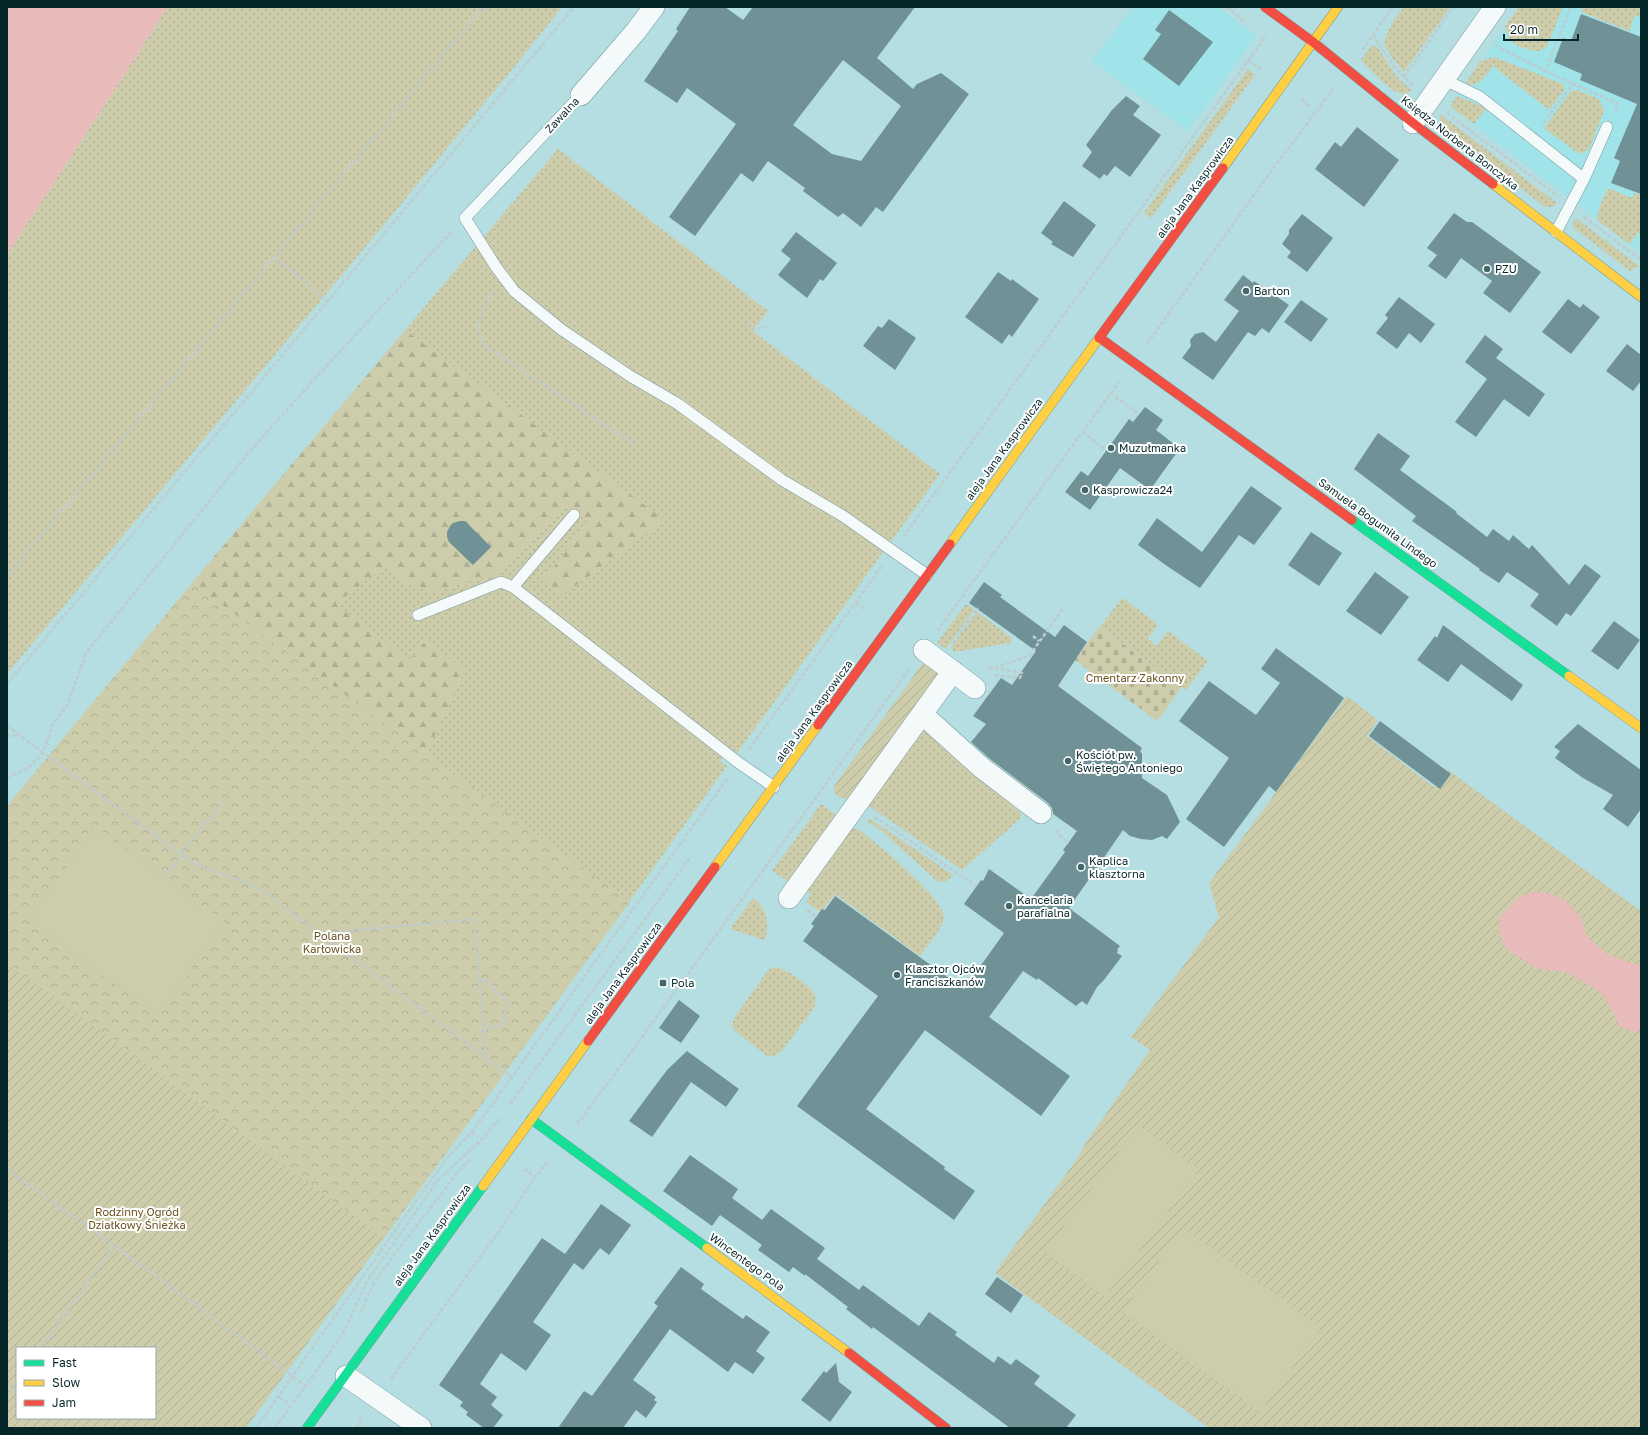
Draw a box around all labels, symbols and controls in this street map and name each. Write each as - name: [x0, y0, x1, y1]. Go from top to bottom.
- scale bar: [1504, 16, 1578, 42]
- text: 20 m: [1510, 22, 1538, 37]
- street label: Księdza Norberta Bonczyka: [1399, 93, 1522, 192]
- street label: Zawalna: [542, 94, 581, 135]
- street label: aleja Jana Kasprowicza: [1153, 133, 1236, 240]
- place label: PZU: [1495, 262, 1517, 275]
- marker: PZU: [1482, 264, 1492, 274]
- place label: Barton: [1254, 284, 1290, 297]
- marker: Barton: [1241, 286, 1251, 296]
- street label: aleja Jana Kasprowicza: [962, 395, 1045, 502]
- place label: Muzułmanka: [1119, 441, 1186, 454]
- marker: Muzułmanka: [1106, 443, 1116, 453]
- street label: Samuela Bogumiła Lindego: [1316, 475, 1441, 570]
- place label: Kasprowicza24: [1093, 483, 1173, 496]
- marker: Kasprowicza24: [1080, 485, 1090, 495]
- street label: aleja Jana Kasprowicza: [772, 657, 855, 764]
- park label: Cmentarz Zakonny: [1086, 671, 1184, 684]
- place label: Kościół pw. Świętego Antoniego: [1076, 748, 1183, 774]
- marker: Kościół pw. Świętego Antoniego: [1063, 756, 1073, 766]
- place label: Kaplica klasztorna: [1089, 854, 1145, 880]
- marker: Kaplica klasztorna: [1076, 862, 1086, 872]
- place label: Kancelaria parafialna: [1017, 893, 1073, 919]
- marker: Kancelaria parafialna: [1004, 901, 1014, 911]
- street label: aleja Jana Kasprowicza: [581, 919, 664, 1026]
- park label: Polana Karłowicka: [303, 929, 361, 955]
- place label: Klasztor Ojców Franciszkanów: [905, 962, 984, 988]
- marker: Klasztor Ojców Franciszkanów: [892, 970, 902, 980]
- place label: Pola: [671, 976, 694, 989]
- marker: Pola: [658, 978, 668, 988]
- street label: aleja Jana Kasprowicza: [390, 1181, 473, 1288]
- park label: Rodzinny Ogród Działkowy Śnieżka: [88, 1205, 186, 1231]
- street label: Wincentego Pola: [707, 1230, 787, 1293]
- legend: [16, 1347, 156, 1419]
- text: Fast: [52, 1355, 77, 1370]
- text: Slow: [52, 1375, 80, 1390]
- text: Jam: [52, 1395, 76, 1410]

